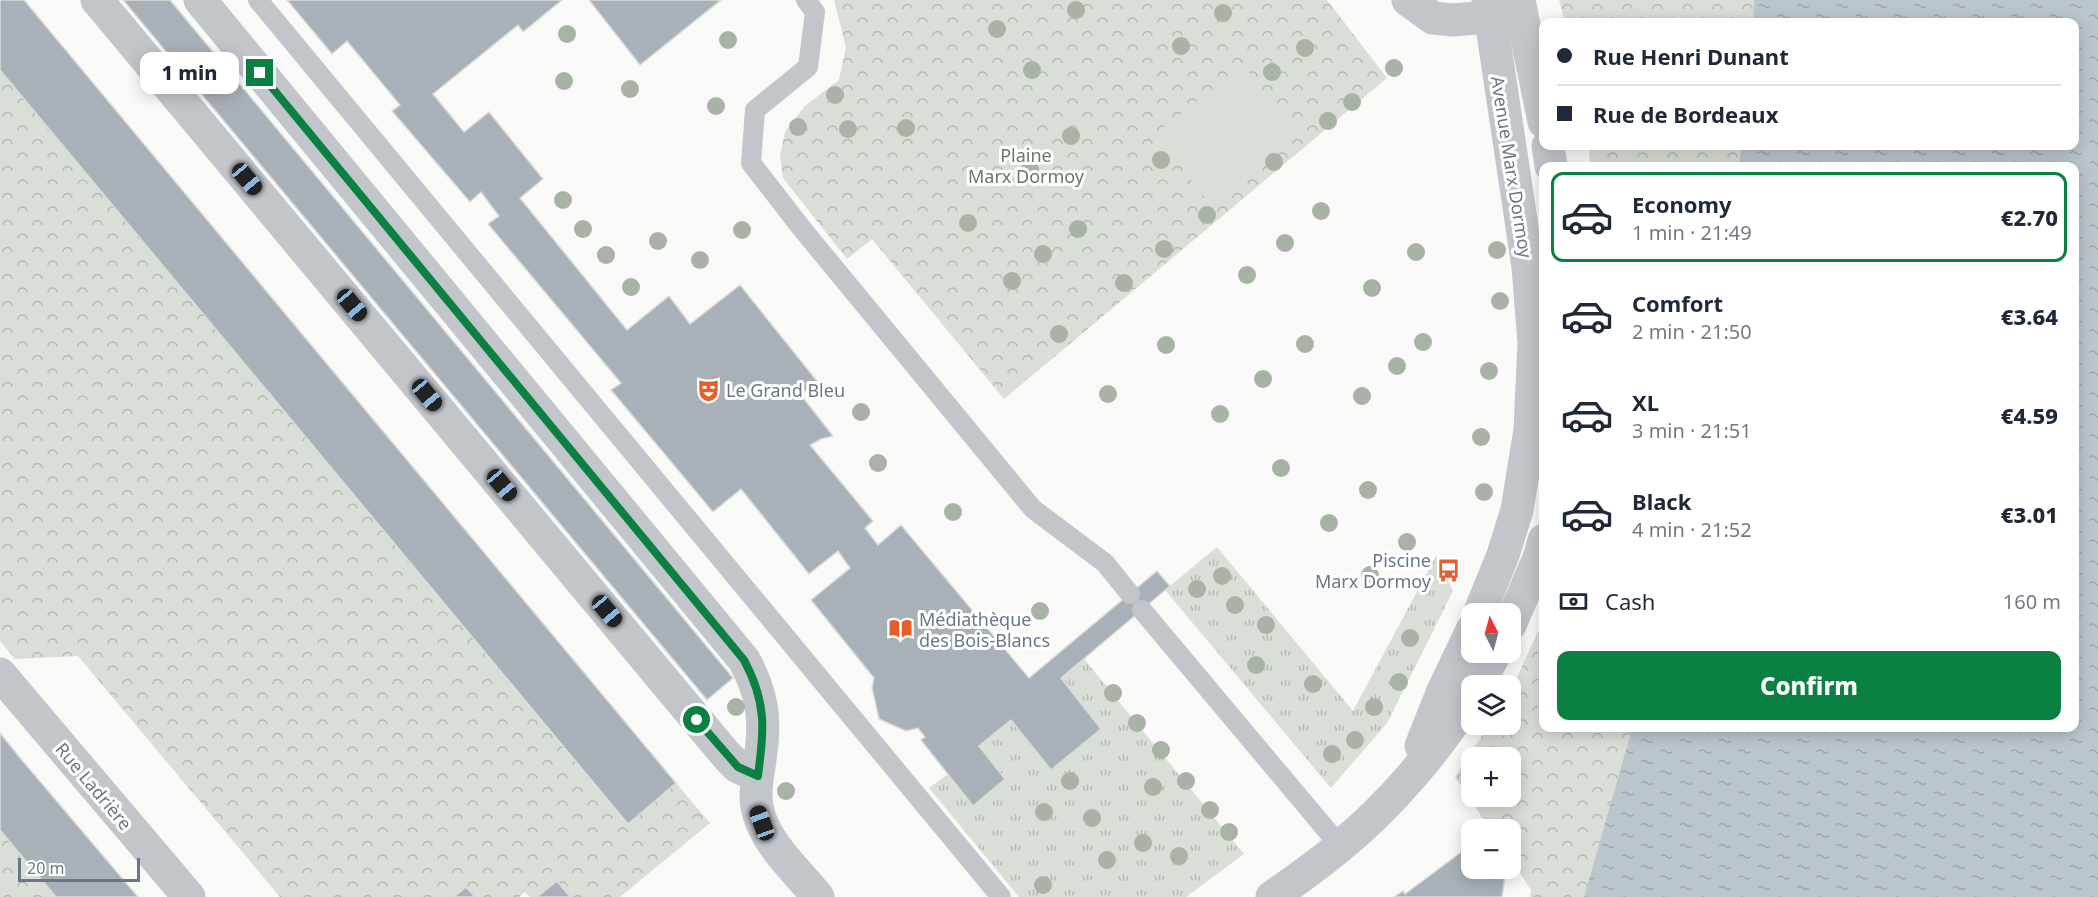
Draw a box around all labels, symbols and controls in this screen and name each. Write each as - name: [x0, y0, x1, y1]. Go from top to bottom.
- text: Rue Henri Dunant: [1593, 41, 1789, 71]
- callout: 1 min: [140, 52, 239, 94]
- text: 1 min: [162, 59, 217, 86]
- route end: [246, 59, 273, 86]
- street label: Avenue Marx Dormoy: [1486, 74, 1538, 261]
- text: Rue de Bordeaux: [1593, 99, 1778, 129]
- park label: Plaine Marx Dormoy: [968, 143, 1085, 188]
- car: [229, 159, 265, 199]
- text: Economy: [1632, 189, 1731, 219]
- icon: car: [1560, 190, 1614, 244]
- text: €2.70: [2001, 202, 2058, 232]
- text: 1 min · 21:49: [1632, 219, 1752, 246]
- car: [334, 285, 370, 325]
- text: Comfort: [1632, 288, 1723, 318]
- icon: car: [1560, 289, 1614, 343]
- text: €3.64: [2001, 301, 2058, 331]
- text: 2 min · 21:50: [1632, 318, 1752, 345]
- car: [409, 375, 445, 415]
- theatre icon: Le Grand Bleu: [695, 377, 721, 403]
- place label: Le Grand Bleu: [726, 378, 845, 402]
- text: XL: [1632, 387, 1659, 417]
- icon: car: [1560, 388, 1614, 442]
- text: €4.59: [2001, 400, 2058, 430]
- text: 3 min · 21:51: [1632, 417, 1752, 444]
- car: [484, 465, 520, 505]
- text: Black: [1632, 486, 1691, 516]
- icon: car: [1560, 487, 1614, 541]
- text: €3.01: [2001, 499, 2058, 529]
- text: 4 min · 21:52: [1632, 516, 1752, 543]
- place label: Piscine Marx Dormoy: [1315, 548, 1432, 593]
- bus stop icon: Piscine Marx Dormoy: [1436, 557, 1462, 583]
- icon: cash: [1557, 585, 1590, 618]
- text: Cash: [1605, 586, 1655, 616]
- text: 160 m: [2003, 588, 2061, 615]
- car: [589, 591, 625, 631]
- north arrow: [1461, 603, 1521, 663]
- map controls: [1461, 603, 1521, 879]
- place label: Médiathèque des Bois-Blancs: [919, 607, 1050, 652]
- library icon: Médiathèque des Bois-Blancs: [888, 616, 914, 642]
- button: Confirm: [1557, 651, 2061, 720]
- button: layers: [1461, 675, 1521, 735]
- route start: [683, 706, 710, 733]
- street label: Rue Ladrière: [50, 737, 138, 835]
- button: +: [1461, 747, 1521, 807]
- car: [747, 803, 777, 843]
- button: −: [1461, 819, 1521, 879]
- scale bar: [18, 855, 140, 882]
- text: 20 m: [27, 857, 64, 879]

